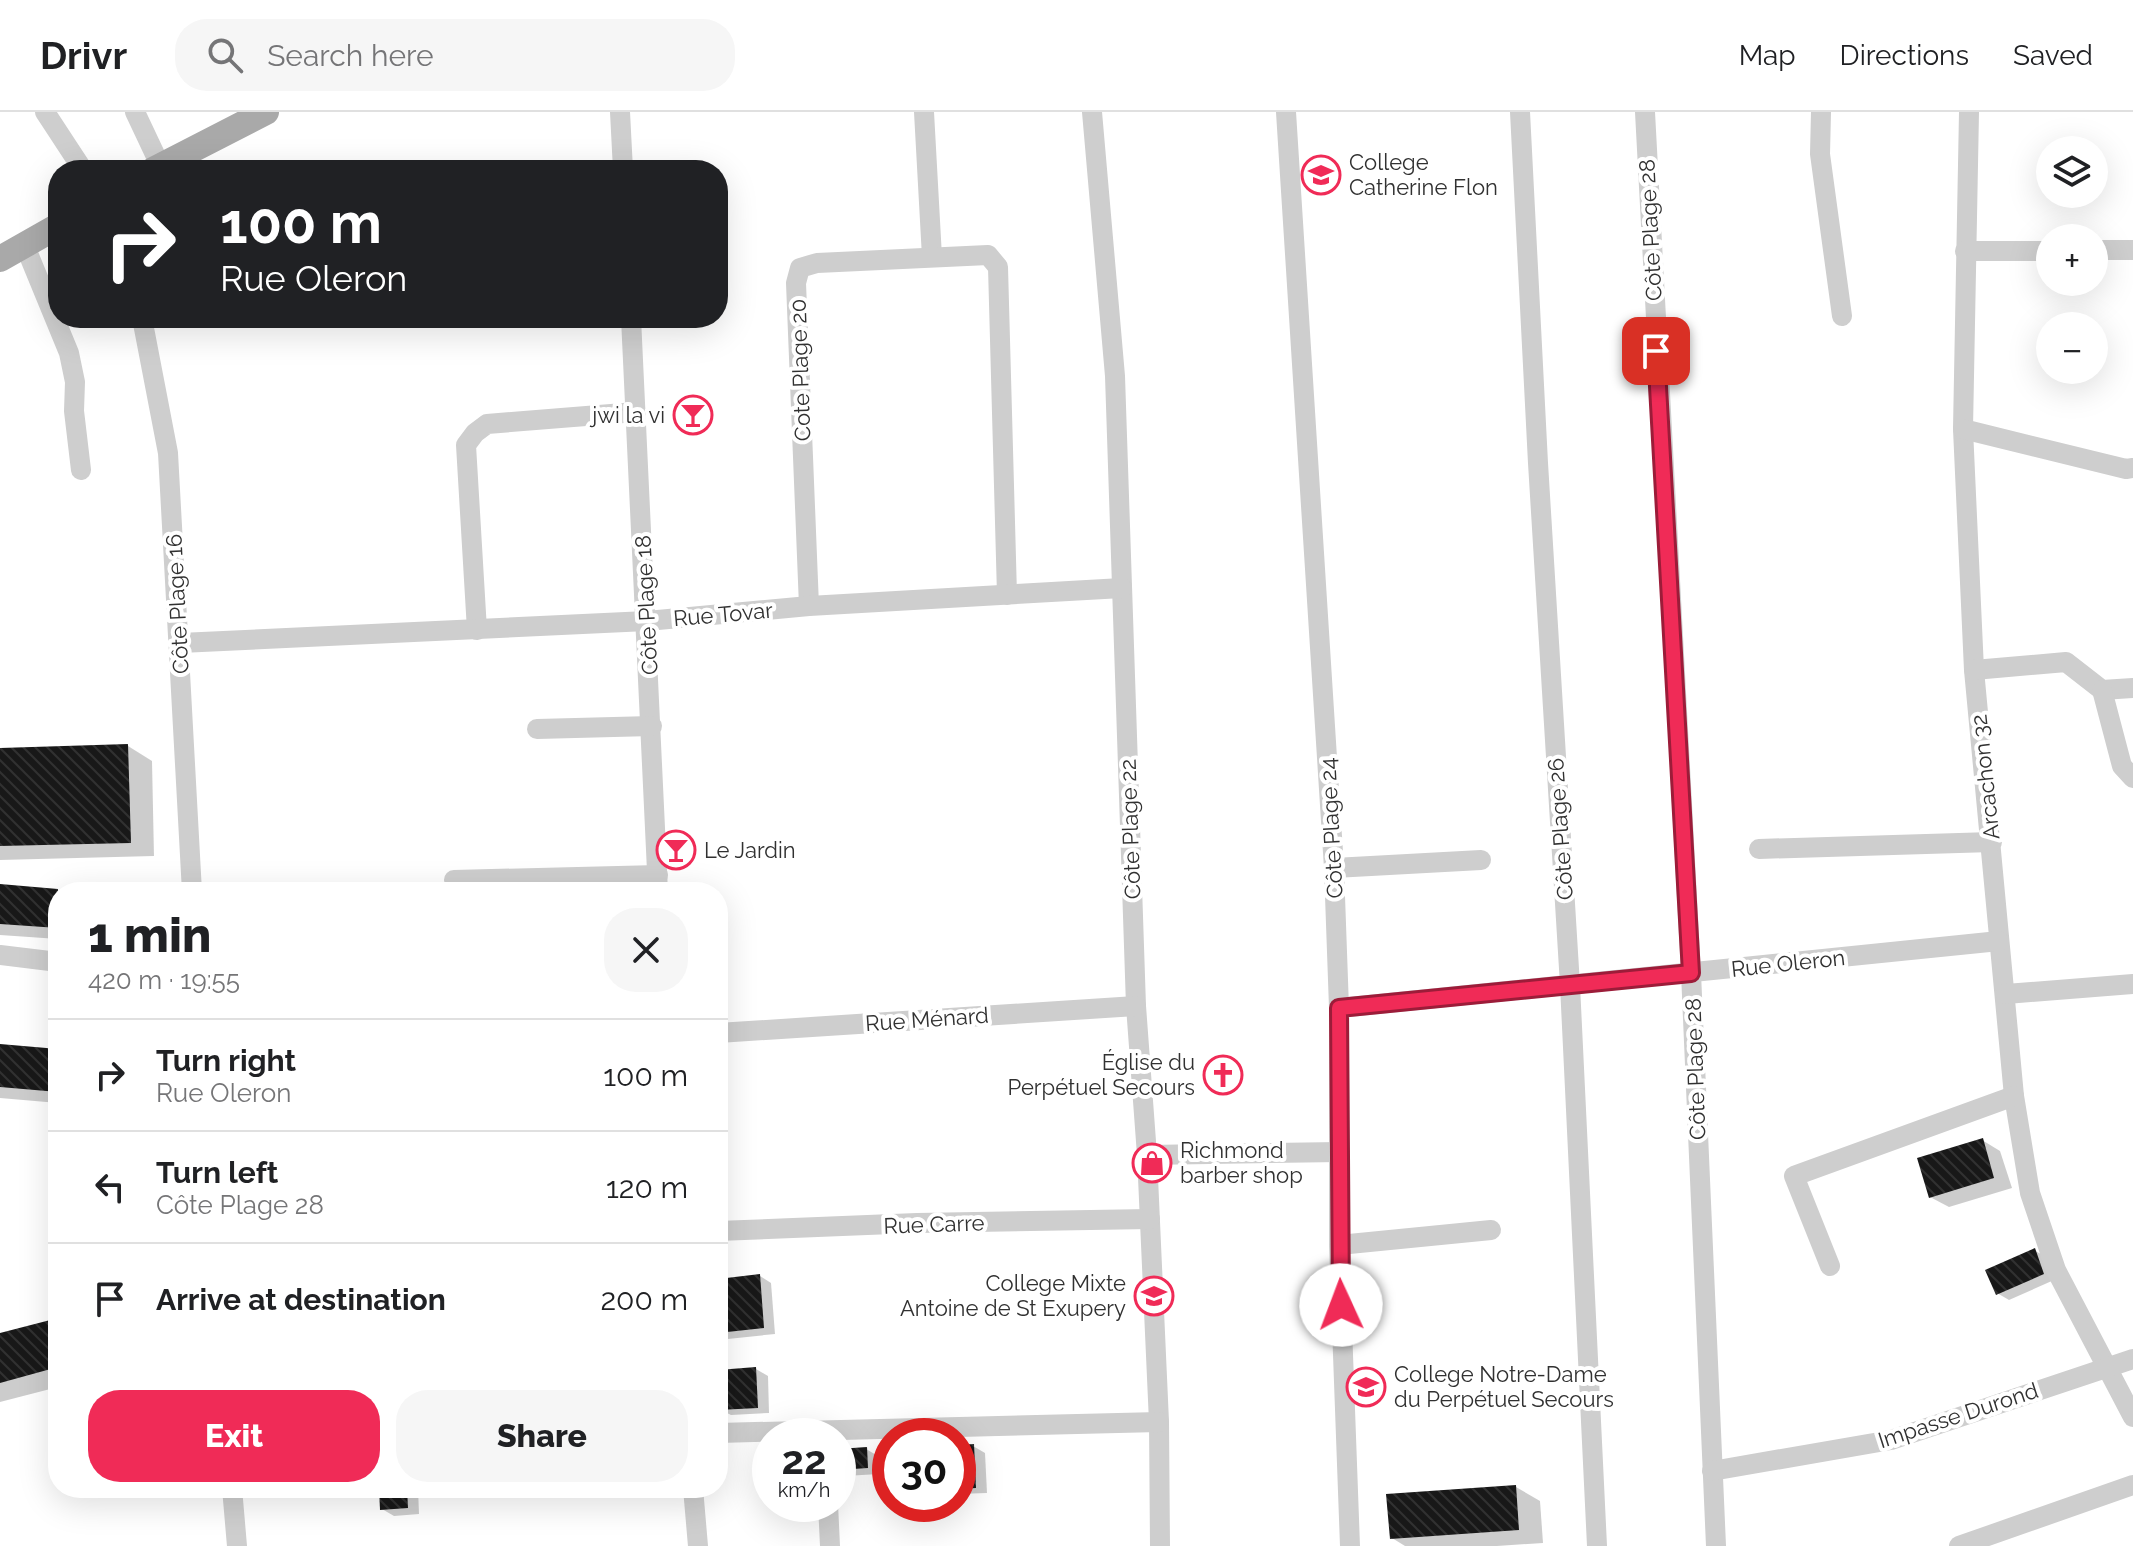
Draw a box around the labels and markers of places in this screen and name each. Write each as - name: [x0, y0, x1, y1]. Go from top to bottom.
- place label: College Catherine Flon: [1349, 149, 1498, 200]
- school or university icon: College Catherine Flon: [1300, 154, 1342, 196]
- pin: [1622, 317, 1690, 385]
- bar icon: jwi la vi: [672, 394, 714, 436]
- place label: jwi la vi: [589, 402, 665, 428]
- bar icon: Le Jardin: [655, 829, 697, 871]
- place label: Le Jardin: [704, 837, 796, 863]
- place label: Église du Perpétuel Secours: [1007, 1049, 1195, 1100]
- church icon: Église du Perpétuel Secours: [1202, 1054, 1244, 1096]
- place label: Richmond barber shop: [1180, 1137, 1303, 1188]
- shop icon: Richmond barber shop: [1131, 1142, 1173, 1184]
- place label: College Mixte Antoine de St Exupery: [900, 1270, 1126, 1321]
- school or university icon: College Mixte Antoine de St Exupery: [1133, 1275, 1175, 1317]
- place label: College Notre-Dame du Perpétuel Secours: [1394, 1361, 1614, 1412]
- school or university icon: College Notre-Dame du Perpétuel Secours: [1345, 1366, 1387, 1408]

